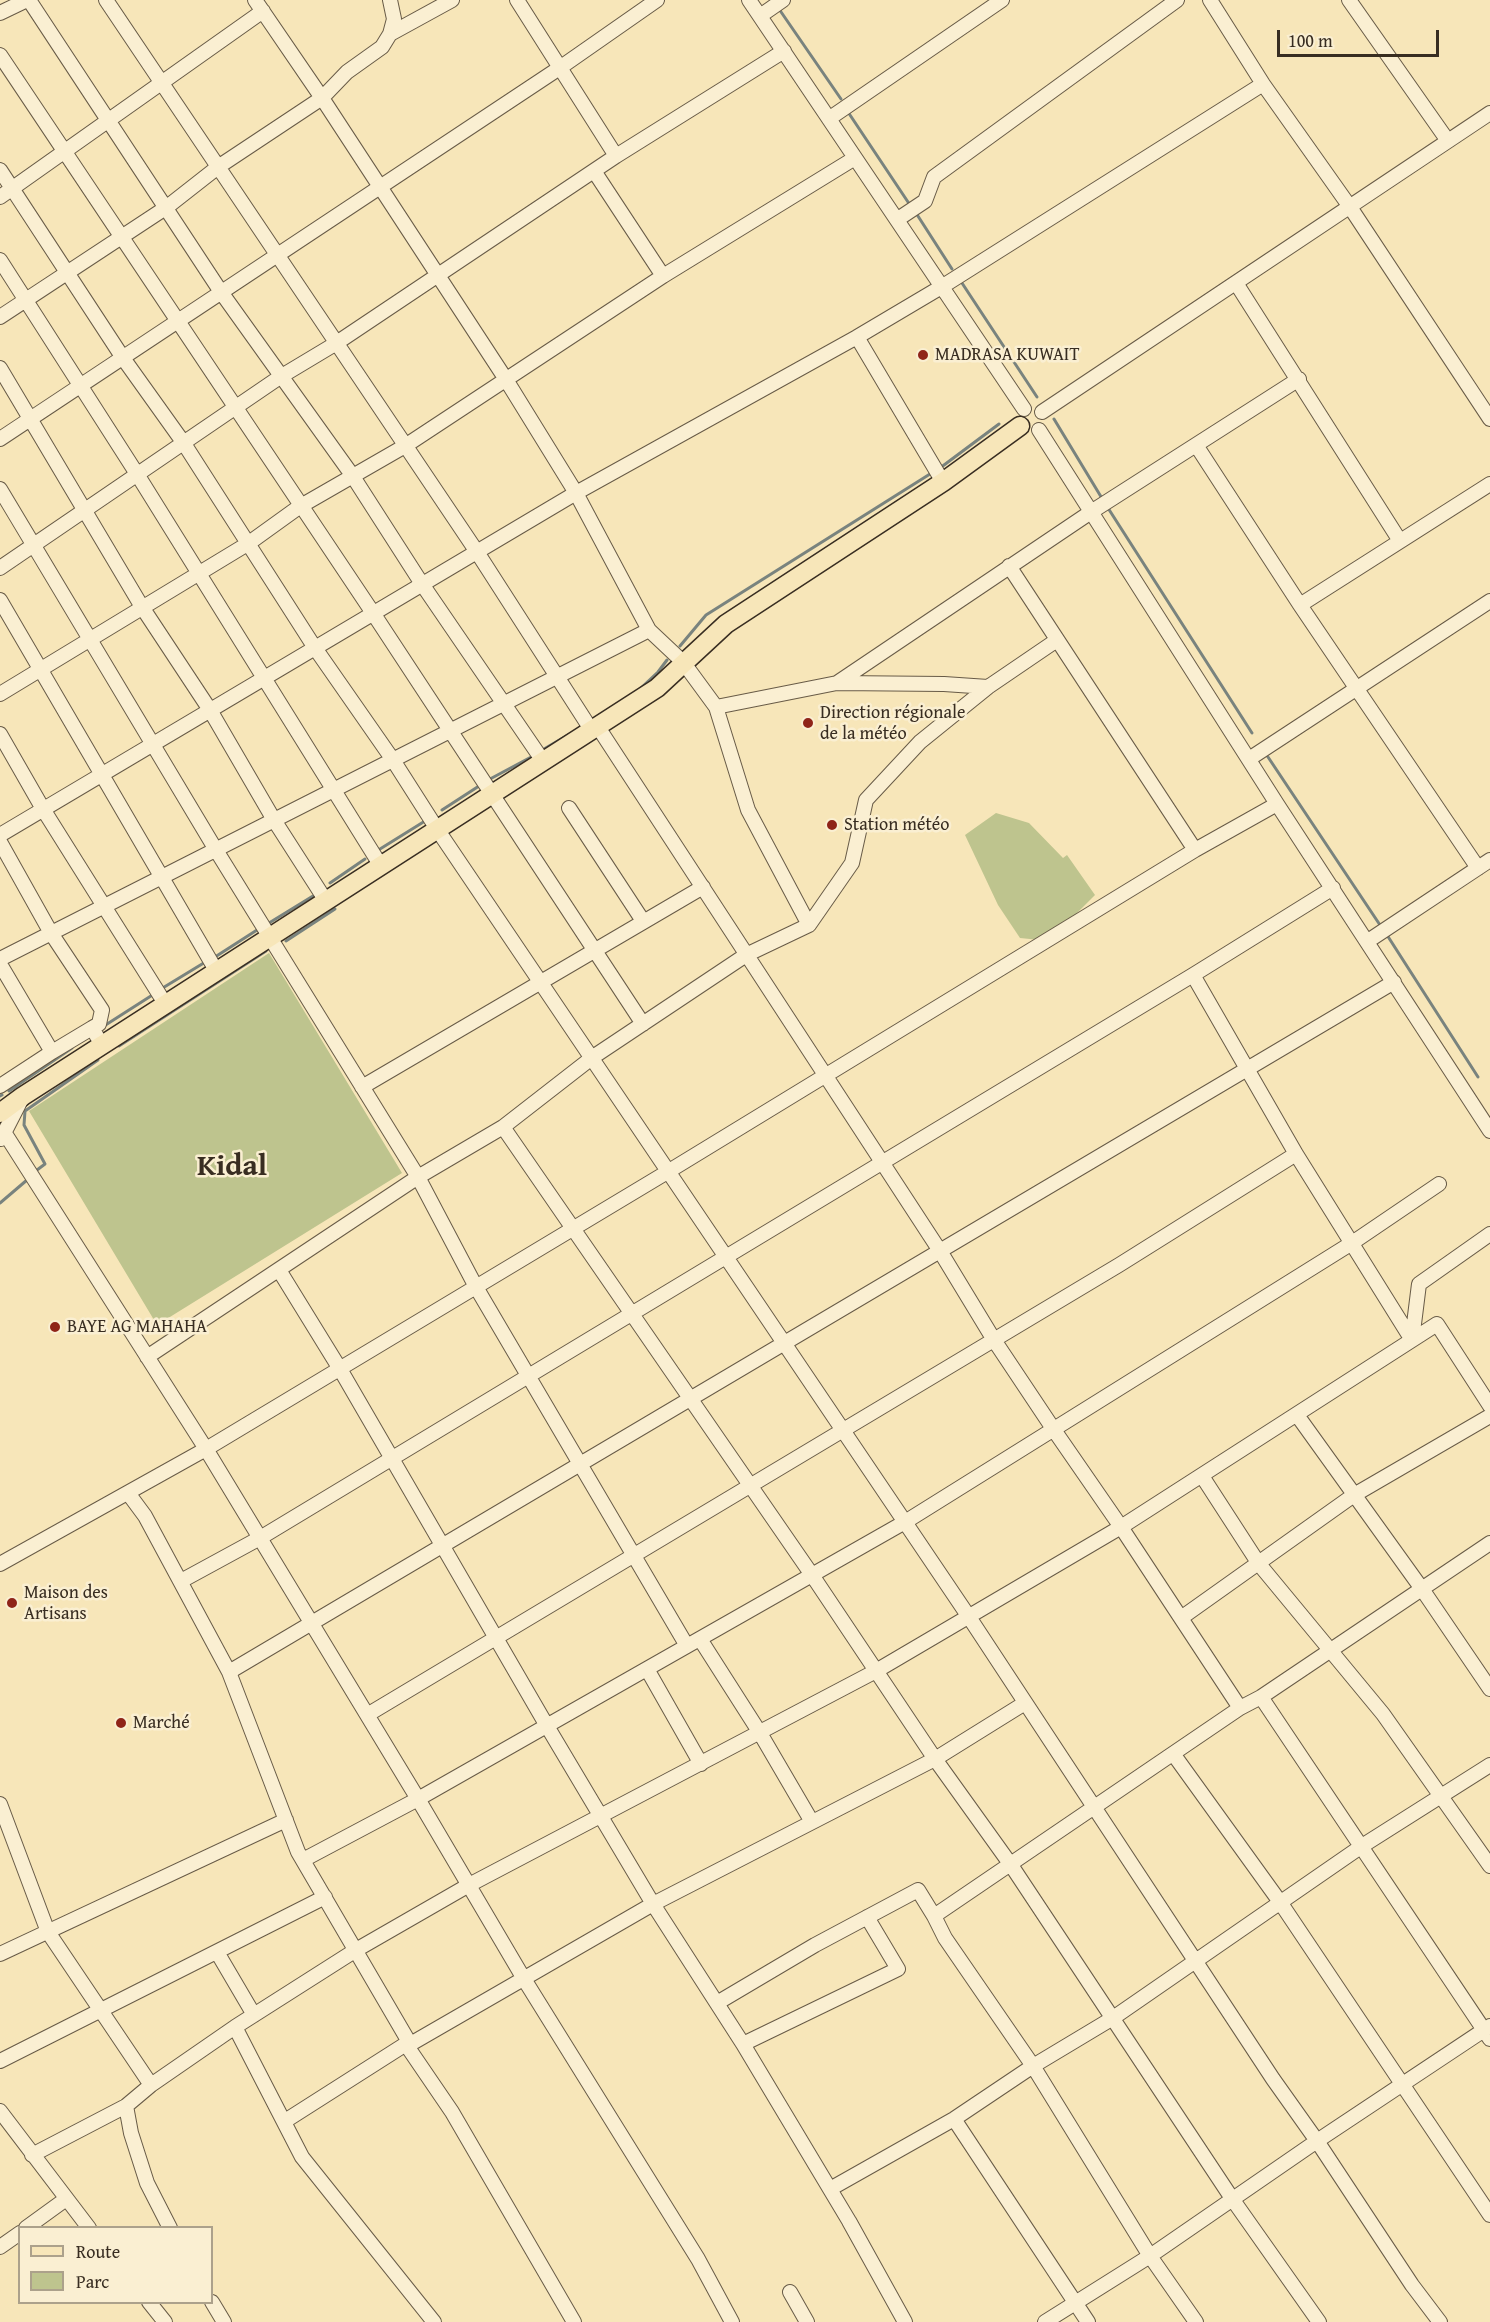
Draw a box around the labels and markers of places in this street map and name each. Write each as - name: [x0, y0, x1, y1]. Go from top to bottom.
- place label: MADRASA KUWAIT: [935, 344, 1080, 366]
- marker: MADRASA KUWAIT: [916, 348, 930, 362]
- place label: Direction régionale de la météo: [820, 702, 965, 744]
- marker: Direction régionale de la météo: [801, 716, 815, 730]
- place label: Station météo: [844, 814, 949, 836]
- marker: Station météo: [825, 818, 839, 832]
- place label: BAYE AG MAHAHA: [67, 1316, 207, 1338]
- marker: BAYE AG MAHAHA: [48, 1320, 62, 1334]
- place label: Maison des Artisans: [24, 1582, 108, 1624]
- marker: Maison des Artisans: [5, 1596, 19, 1610]
- place label: Marché: [133, 1712, 190, 1734]
- marker: Marché: [114, 1716, 128, 1730]

